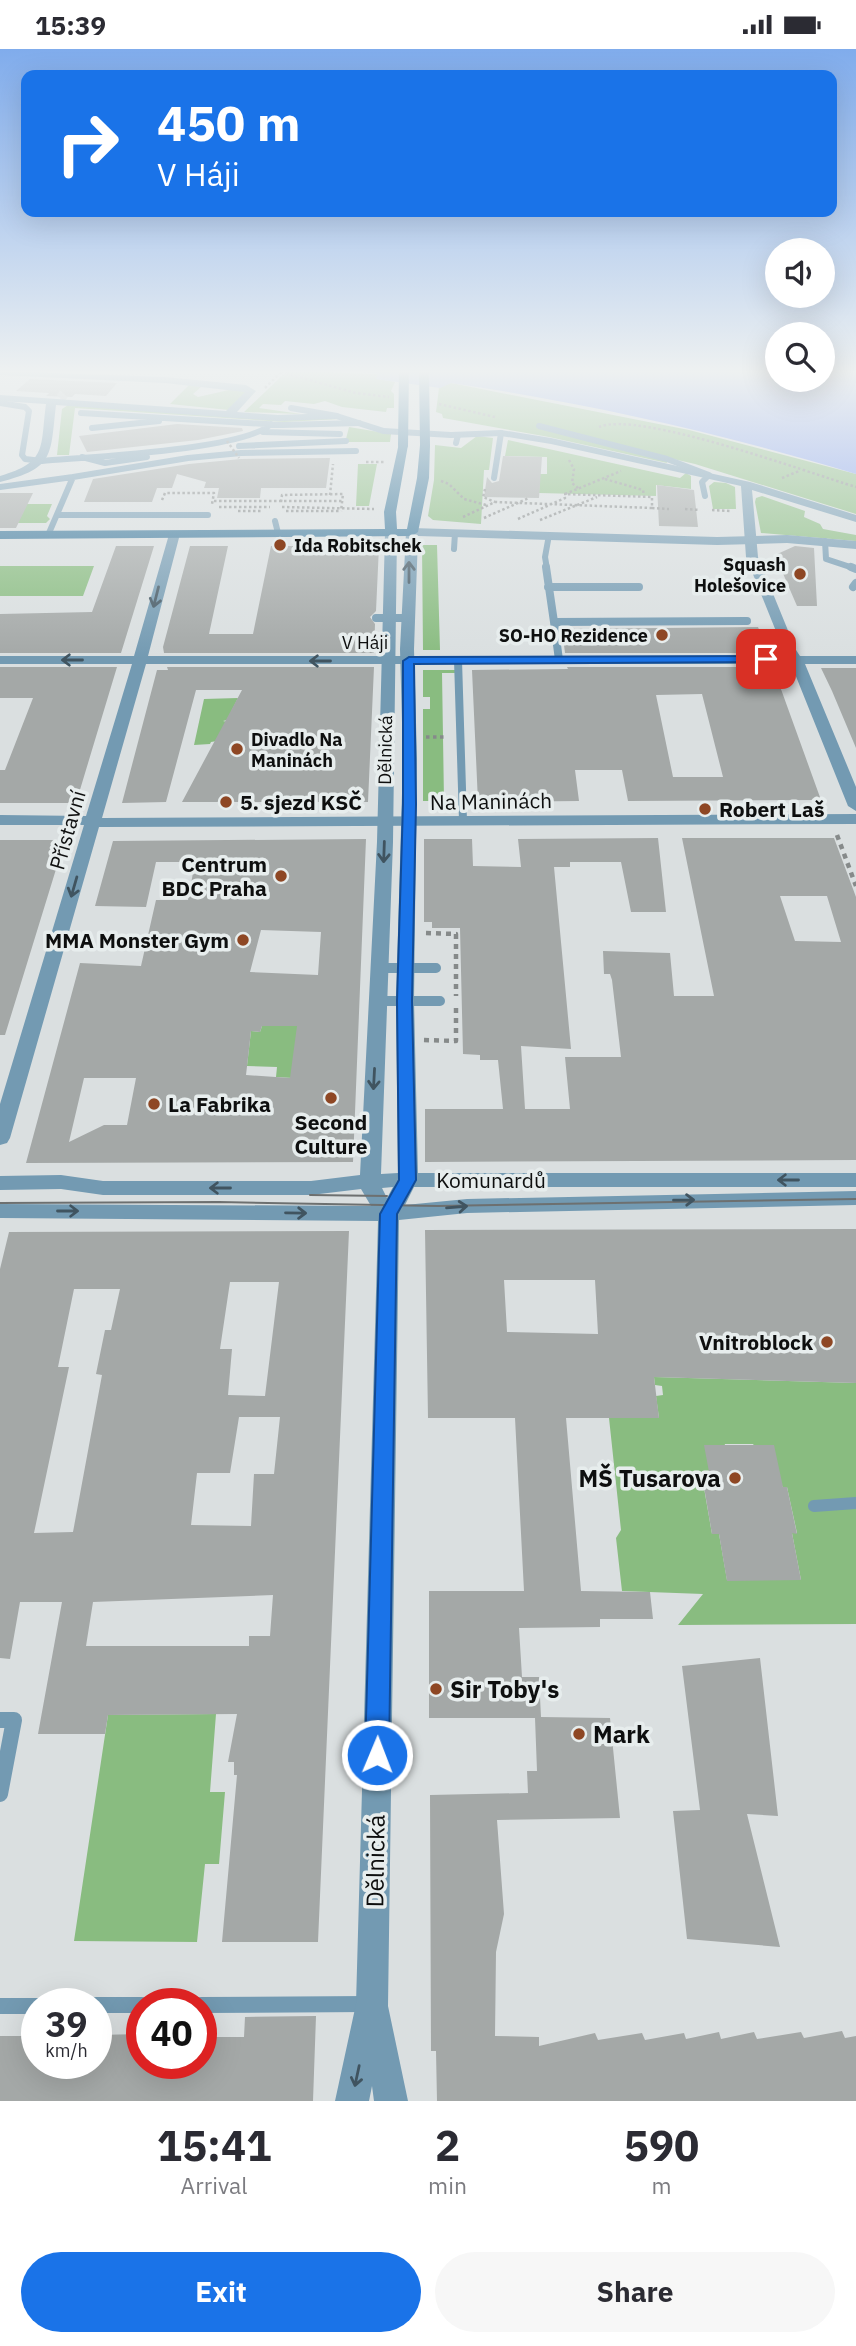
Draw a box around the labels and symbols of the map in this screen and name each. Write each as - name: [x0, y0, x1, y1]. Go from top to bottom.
- place label: Ida Robitschek: [294, 534, 422, 557]
- marker: Ida Robitschek: [272, 537, 288, 553]
- place label: Squash Holešovice: [694, 553, 786, 597]
- one-way arrow: [402, 561, 416, 584]
- marker: Squash Holešovice: [792, 566, 808, 582]
- one-way arrow: [149, 585, 162, 608]
- place label: SO-HO Rezidence: [499, 624, 648, 647]
- marker: SO-HO Rezidence: [654, 627, 670, 643]
- pin: [736, 629, 796, 689]
- street label: V Háji: [342, 631, 388, 654]
- one-way arrow: [61, 653, 84, 667]
- one-way arrow: [308, 654, 331, 668]
- street label: Dělnická: [373, 715, 397, 785]
- place label: Divadlo Na Maninách: [251, 728, 343, 772]
- marker: Divadlo Na Maninách: [229, 741, 245, 757]
- street label: Na Maninách: [430, 786, 552, 816]
- street label: Přístavní: [42, 787, 92, 873]
- place label: 5. sjezd KSČ: [240, 788, 362, 816]
- marker: 5. sjezd KSČ: [218, 794, 234, 810]
- place label: Robert Laš: [719, 795, 825, 823]
- marker: Robert Laš: [697, 801, 713, 817]
- one-way arrow: [378, 840, 391, 863]
- place label: Centrum BDC Praha: [162, 850, 267, 902]
- marker: Centrum BDC Praha: [273, 868, 289, 884]
- one-way arrow: [66, 876, 79, 898]
- place label: MMA Monster Gym: [45, 926, 229, 954]
- marker: MMA Monster Gym: [235, 932, 251, 948]
- one-way arrow: [367, 1068, 380, 1091]
- place label: La Fabrika: [168, 1090, 271, 1118]
- marker: Second Culture: [323, 1090, 339, 1106]
- marker: La Fabrika: [146, 1096, 162, 1112]
- place label: Second Culture: [294, 1108, 368, 1160]
- street label: Komunardů: [436, 1166, 546, 1194]
- one-way arrow: [777, 1173, 800, 1187]
- one-way arrow: [209, 1181, 232, 1195]
- one-way arrow: [672, 1193, 695, 1207]
- one-way arrow: [445, 1200, 467, 1213]
- one-way arrow: [56, 1204, 79, 1218]
- one-way arrow: [284, 1206, 307, 1219]
- place label: Vnitroblock: [699, 1328, 814, 1356]
- marker: Vnitroblock: [819, 1334, 835, 1350]
- place label: MŠ Tusarova: [578, 1462, 721, 1494]
- marker: MŠ Tusarova: [727, 1470, 743, 1486]
- place label: Sir Toby's: [450, 1673, 559, 1705]
- marker: Sir Toby's: [428, 1681, 444, 1697]
- position arrow: [340, 1718, 414, 1792]
- place label: Mark: [593, 1718, 650, 1750]
- marker: Mark: [571, 1726, 587, 1742]
- street label: Dělnická: [358, 1814, 392, 1908]
- speed limit sign: 40: [126, 1988, 217, 2079]
- one-way arrow: [349, 2064, 363, 2087]

